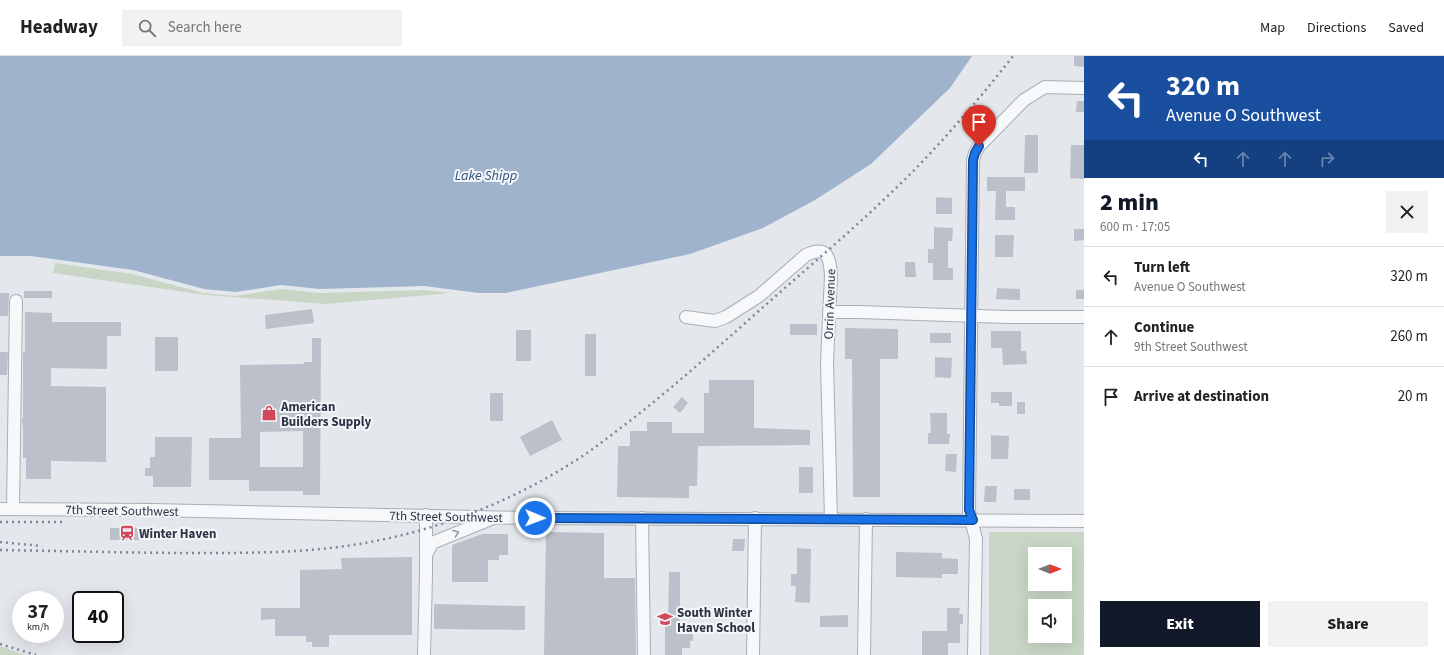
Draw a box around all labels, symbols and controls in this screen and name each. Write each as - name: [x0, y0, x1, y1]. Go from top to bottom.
- search box: [122, 10, 402, 46]
- text: Headway: [20, 14, 98, 41]
- icon: search: [136, 17, 158, 39]
- text: Search here: [168, 17, 242, 38]
- text: Map: [1260, 18, 1285, 38]
- text: Directions: [1307, 18, 1366, 38]
- text: Saved: [1388, 18, 1424, 38]
- text: 320 m: [1166, 66, 1240, 106]
- icon: left: [1100, 72, 1152, 124]
- text: Avenue O Southwest: [1166, 103, 1321, 128]
- pin: [962, 105, 996, 146]
- icon: arrive: [968, 111, 990, 133]
- icon: left: [1190, 148, 1212, 170]
- icon: ahead: [1232, 148, 1254, 170]
- icon: ahead: [1274, 148, 1296, 170]
- icon: right: [1316, 148, 1338, 170]
- water label: Lake Shipp: [455, 166, 517, 186]
- text: 2 min: [1100, 185, 1159, 220]
- button: close: [1386, 191, 1428, 233]
- text: 600 m · 17:05: [1100, 218, 1170, 236]
- text: Turn left: [1134, 257, 1190, 278]
- icon: left: [1100, 266, 1122, 288]
- text: 320 m: [1390, 266, 1428, 287]
- street label: Orrin Avenue: [820, 268, 840, 340]
- text: Avenue O Southwest: [1134, 278, 1246, 296]
- text: Continue: [1134, 317, 1194, 338]
- icon: ahead: [1100, 326, 1122, 348]
- text: 260 m: [1390, 326, 1428, 347]
- text: 9th Street Southwest: [1134, 338, 1248, 356]
- icon: arrive: [1100, 386, 1122, 408]
- text: Arrive at destination: [1134, 386, 1269, 407]
- text: 20 m: [1398, 386, 1428, 407]
- place label: American Builders Supply: [280, 398, 371, 431]
- shop icon: American Builders Supply: [260, 404, 278, 422]
- position arrow: [514, 497, 556, 539]
- street label: 7th Street Southwest: [65, 501, 180, 521]
- street label: 7th Street Southwest: [389, 507, 504, 527]
- station icon: Winter Haven: [118, 524, 136, 542]
- place label: Winter Haven: [139, 525, 216, 543]
- one-way arrow: [452, 529, 459, 537]
- north arrow: [1028, 547, 1072, 591]
- map controls: [1028, 547, 1072, 643]
- speed limit sign: 40: [72, 591, 124, 643]
- text: 37: [27, 598, 49, 626]
- button: sound: [1028, 599, 1072, 643]
- button: Exit: [1100, 601, 1260, 647]
- button: Share: [1268, 601, 1428, 647]
- place label: South Winter Haven School: [677, 604, 755, 637]
- school or university icon: South Winter Haven School: [656, 610, 674, 628]
- text: km/h: [27, 620, 49, 634]

